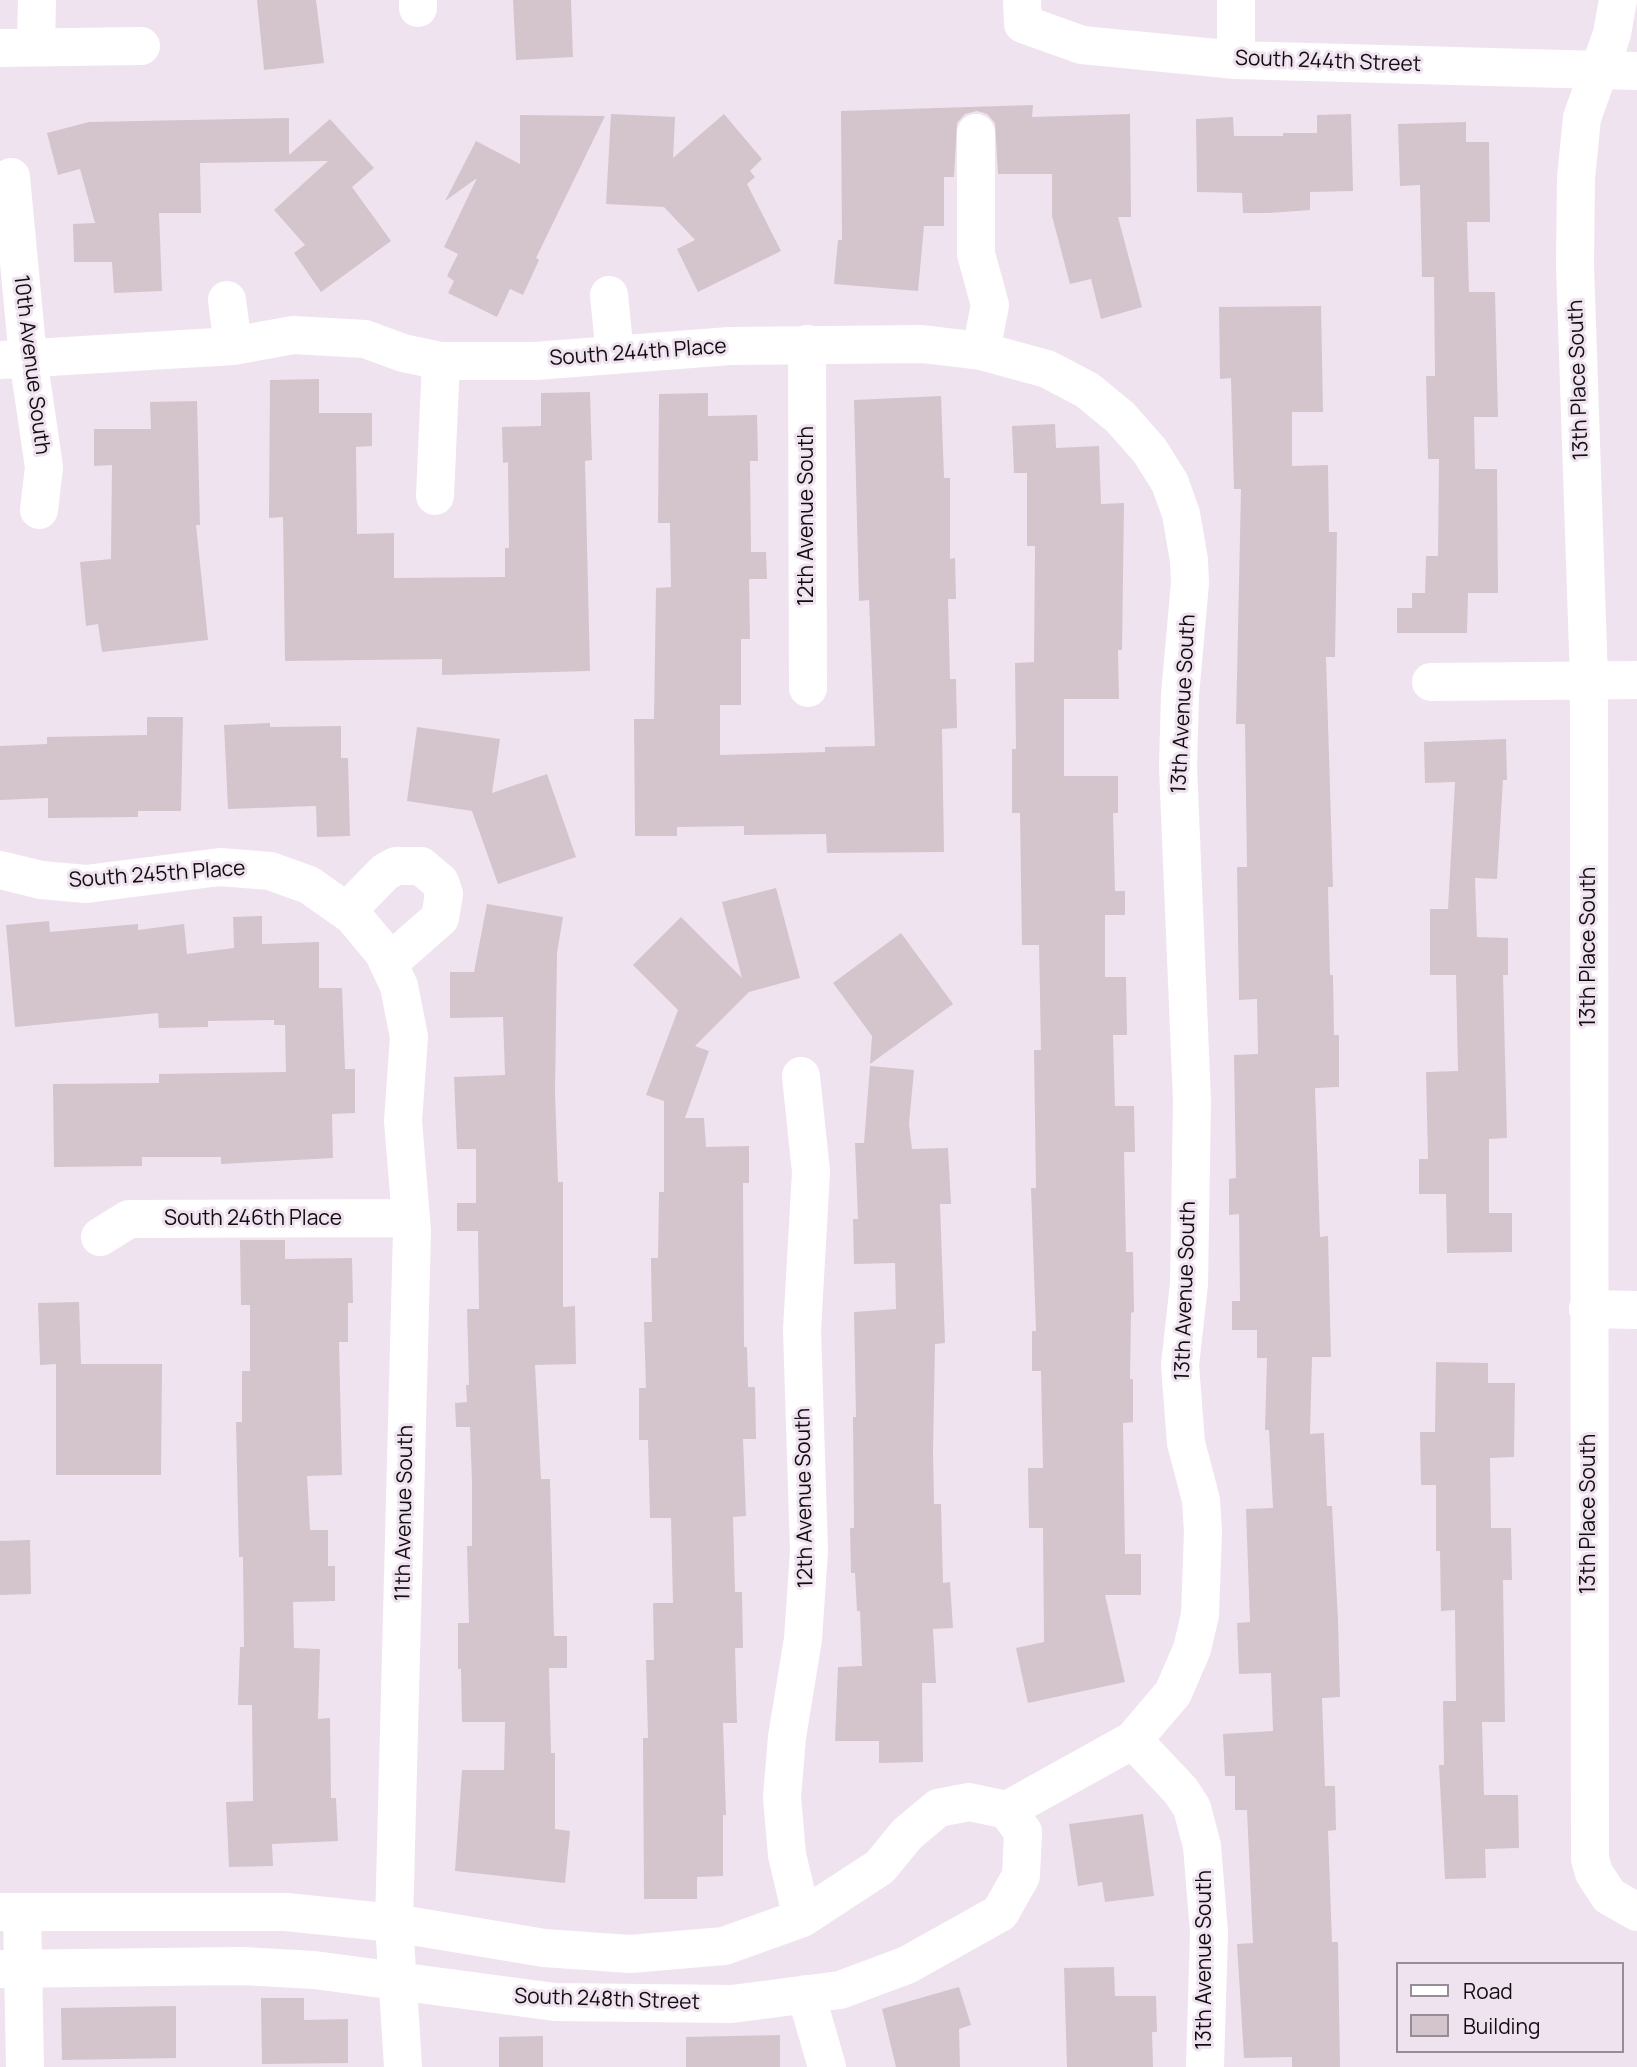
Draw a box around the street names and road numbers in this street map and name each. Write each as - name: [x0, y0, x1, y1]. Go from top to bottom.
- street label: South 244th Street: [1235, 46, 1421, 78]
- street label: 10th Avenue South: [7, 274, 55, 456]
- street label: 13th Place South: [1564, 299, 1594, 461]
- street label: South 244th Place: [549, 334, 727, 372]
- street label: 12th Avenue South: [794, 426, 820, 606]
- street label: 13th Avenue South: [1167, 614, 1201, 794]
- street label: South 245th Place: [68, 856, 246, 894]
- street label: 13th Place South: [1576, 867, 1602, 1027]
- street label: 13th Avenue South: [1170, 1201, 1202, 1381]
- street label: South 246th Place: [164, 1206, 342, 1232]
- street label: 12th Avenue South: [791, 1408, 819, 1588]
- street label: 11th Avenue South: [391, 1425, 419, 1601]
- street label: 13th Place South: [1576, 1434, 1602, 1594]
- street label: 13th Avenue South: [1192, 1870, 1218, 2050]
- street label: South 248th Street: [514, 1984, 700, 2016]

